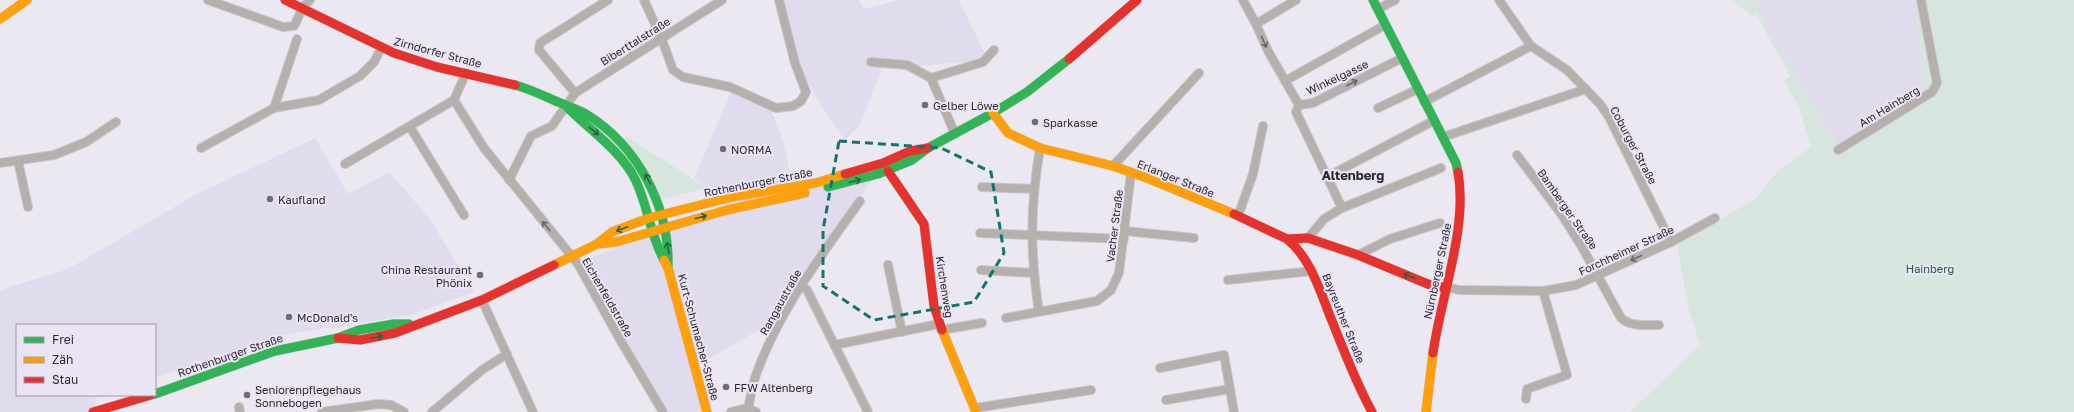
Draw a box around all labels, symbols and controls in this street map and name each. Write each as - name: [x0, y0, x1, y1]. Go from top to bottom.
- street label: Biberttalstraße: [598, 14, 672, 68]
- street label: Zirndorfer Straße: [393, 34, 483, 70]
- one-way arrow: [1261, 36, 1268, 48]
- street label: Winkelgasse: [1304, 57, 1370, 97]
- one-way arrow: [1346, 79, 1358, 86]
- street label: Am Hainberg: [1856, 83, 1922, 129]
- place label: Gelber Löwe: [933, 99, 999, 112]
- marker: Gelber Löwe: [920, 100, 930, 110]
- street label: Coburger Straße: [1608, 104, 1660, 186]
- place label: Sparkasse: [1043, 116, 1098, 129]
- marker: Sparkasse: [1030, 117, 1040, 127]
- one-way arrow: [589, 127, 600, 136]
- place label: NORMA: [731, 143, 772, 156]
- marker: NORMA: [718, 144, 728, 154]
- street label: Erlanger Straße: [1136, 157, 1216, 199]
- street label: Rothenburger Straße: [703, 165, 813, 199]
- street label: Bamberger Straße: [1535, 166, 1601, 252]
- district label: Altenberg: [1322, 167, 1384, 183]
- one-way arrow: [643, 173, 651, 185]
- one-way arrow: [848, 177, 861, 184]
- street label: Vacher Straße: [1103, 189, 1125, 263]
- place label: Kaufland: [278, 193, 326, 206]
- marker: Kaufland: [265, 194, 275, 204]
- one-way arrow: [694, 213, 707, 220]
- one-way arrow: [541, 220, 550, 231]
- street label: Nürnberger Straße: [1420, 222, 1454, 320]
- street label: Forchheimer Straße: [1576, 222, 1676, 278]
- one-way arrow: [616, 225, 628, 233]
- one-way arrow: [663, 242, 671, 255]
- street label: Eichenfeldstraße: [580, 255, 636, 339]
- street label: Kirchenweg: [934, 255, 956, 319]
- one-way arrow: [1630, 255, 1642, 262]
- park label: Hainberg: [1906, 262, 1954, 275]
- place label: China Restaurant Phönix: [381, 263, 472, 289]
- street label: Rangaustraße: [757, 267, 803, 337]
- marker: China Restaurant Phönix: [475, 270, 485, 280]
- street label: Bayreuther Straße: [1320, 271, 1368, 365]
- street label: Kurt-Schumacher-Straße: [676, 272, 722, 402]
- one-way arrow: [1404, 272, 1416, 280]
- place label: McDonald's: [297, 311, 358, 324]
- marker: McDonald's: [284, 312, 294, 322]
- legend: [16, 324, 156, 396]
- street label: Rothenburger Straße: [176, 331, 284, 379]
- text: Frei: [52, 332, 74, 347]
- one-way arrow: [370, 333, 383, 341]
- text: Zäh: [52, 352, 73, 367]
- text: Stau: [52, 372, 78, 387]
- place label: FFW Altenberg: [734, 381, 813, 394]
- marker: FFW Altenberg: [721, 382, 731, 392]
- place label: Seniorenpflegehaus Sonnebogen: [255, 383, 361, 409]
- marker: Seniorenpflegehaus Sonnebogen: [242, 390, 252, 400]

